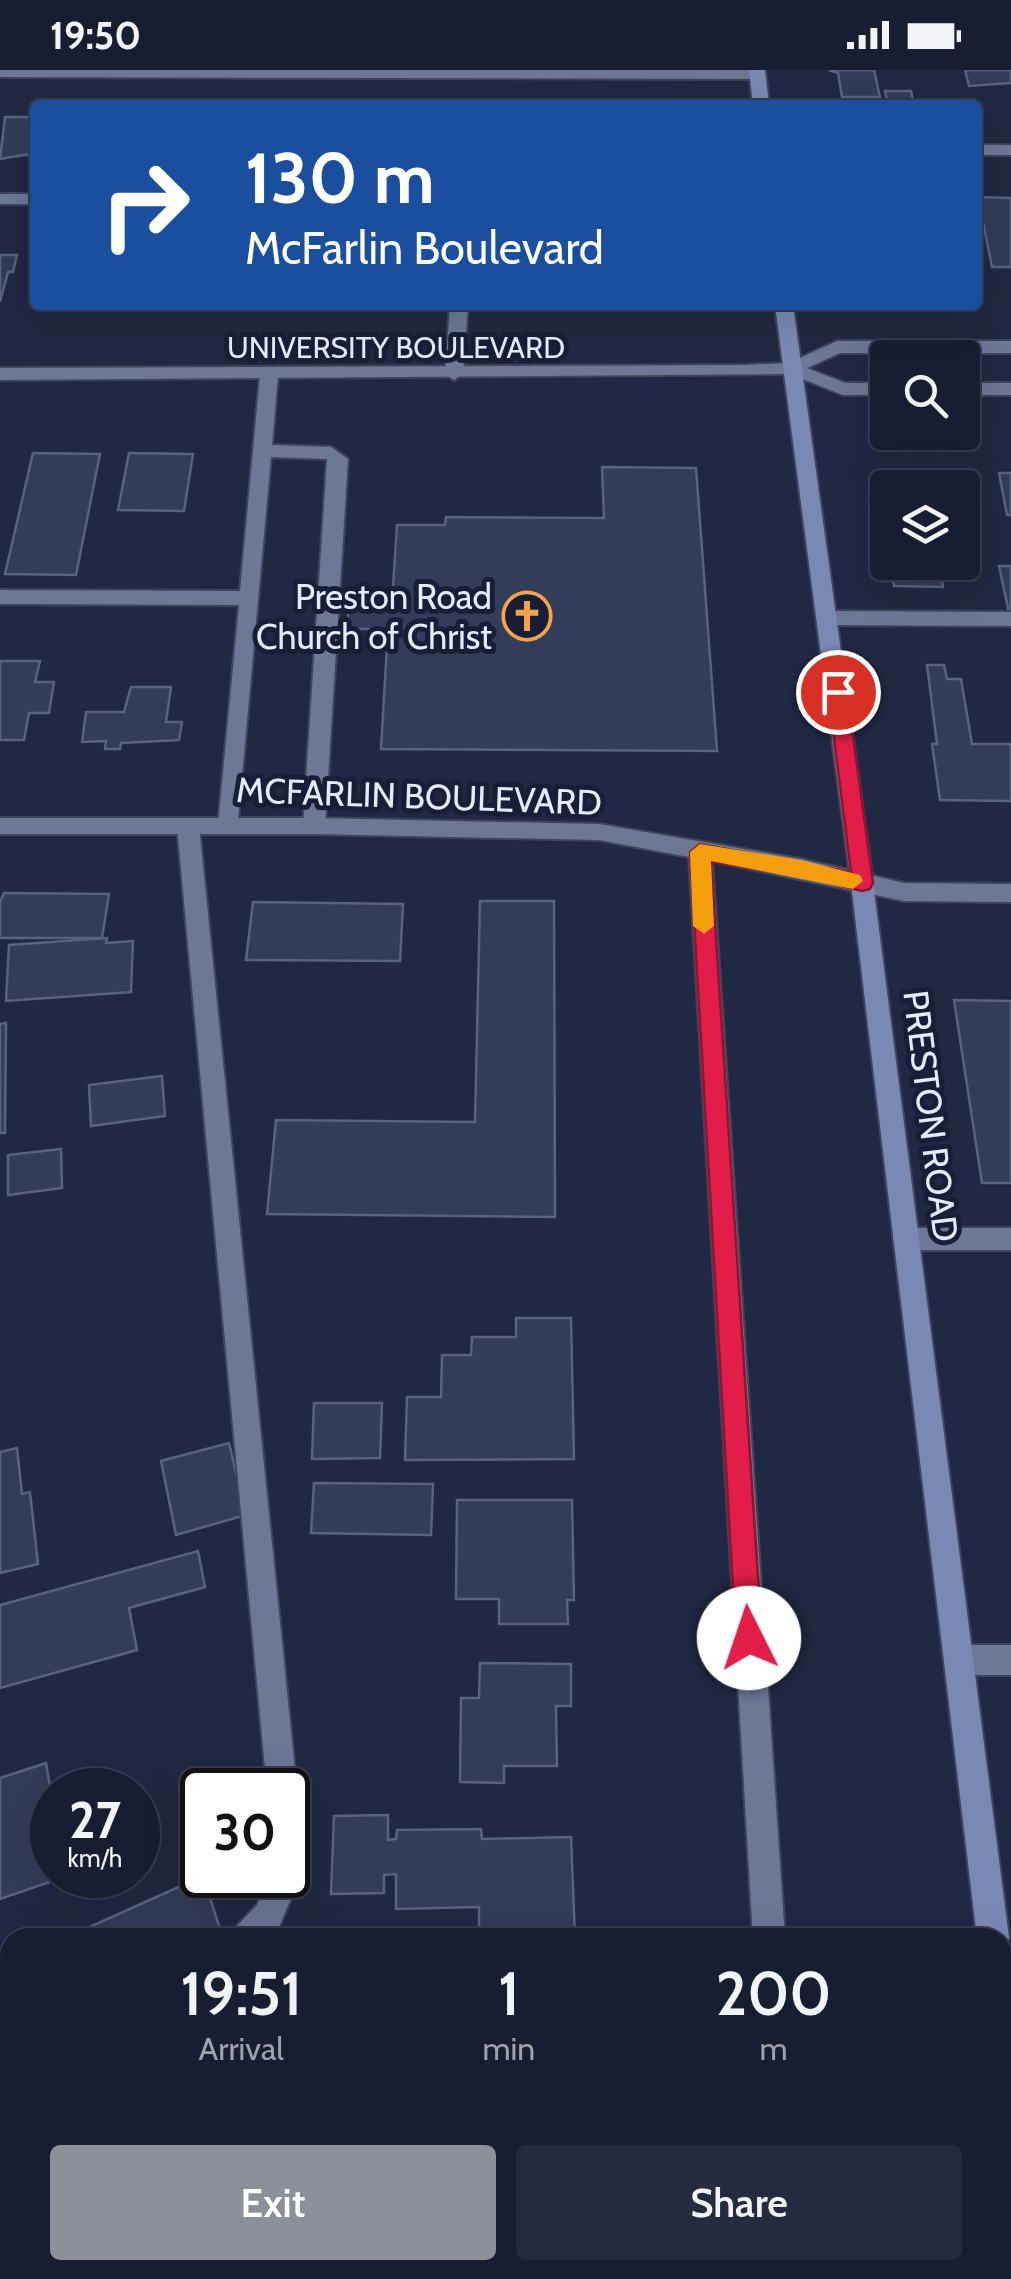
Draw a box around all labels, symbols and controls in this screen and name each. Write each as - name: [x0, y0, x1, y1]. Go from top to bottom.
- text: 19:50: [50, 12, 141, 59]
- text: 130 m: [245, 135, 435, 221]
- icon: right: [80, 140, 210, 270]
- text: McFarlin Boulevard: [245, 221, 604, 275]
- street label: UNIVERSITY BOULEVARD: [227, 329, 565, 366]
- map controls: [870, 340, 980, 580]
- button: search: [870, 340, 980, 450]
- button: layers: [870, 470, 980, 580]
- place label: Preston Road Church of Christ: [256, 575, 492, 658]
- church icon: Preston Road Church of Christ: [501, 590, 553, 642]
- pin: [796, 650, 881, 735]
- icon: arrive: [811, 665, 866, 720]
- street label: MCFARLIN BOULEVARD: [235, 768, 603, 824]
- street label: PRESTON ROAD: [894, 988, 968, 1244]
- position arrow: [697, 1586, 801, 1690]
- speed limit sign: 30: [180, 1768, 310, 1898]
- text: 27: [69, 1790, 121, 1851]
- text: km/h: [68, 1843, 122, 1873]
- text: 19:51: [180, 1957, 302, 2030]
- text: 1: [498, 1957, 519, 2030]
- text: 200: [716, 1957, 832, 2030]
- text: Arrival: [199, 2029, 284, 2068]
- text: min: [482, 2029, 535, 2068]
- text: m: [760, 2029, 788, 2068]
- button: Exit: [50, 2145, 496, 2260]
- button: Share: [516, 2145, 962, 2260]

